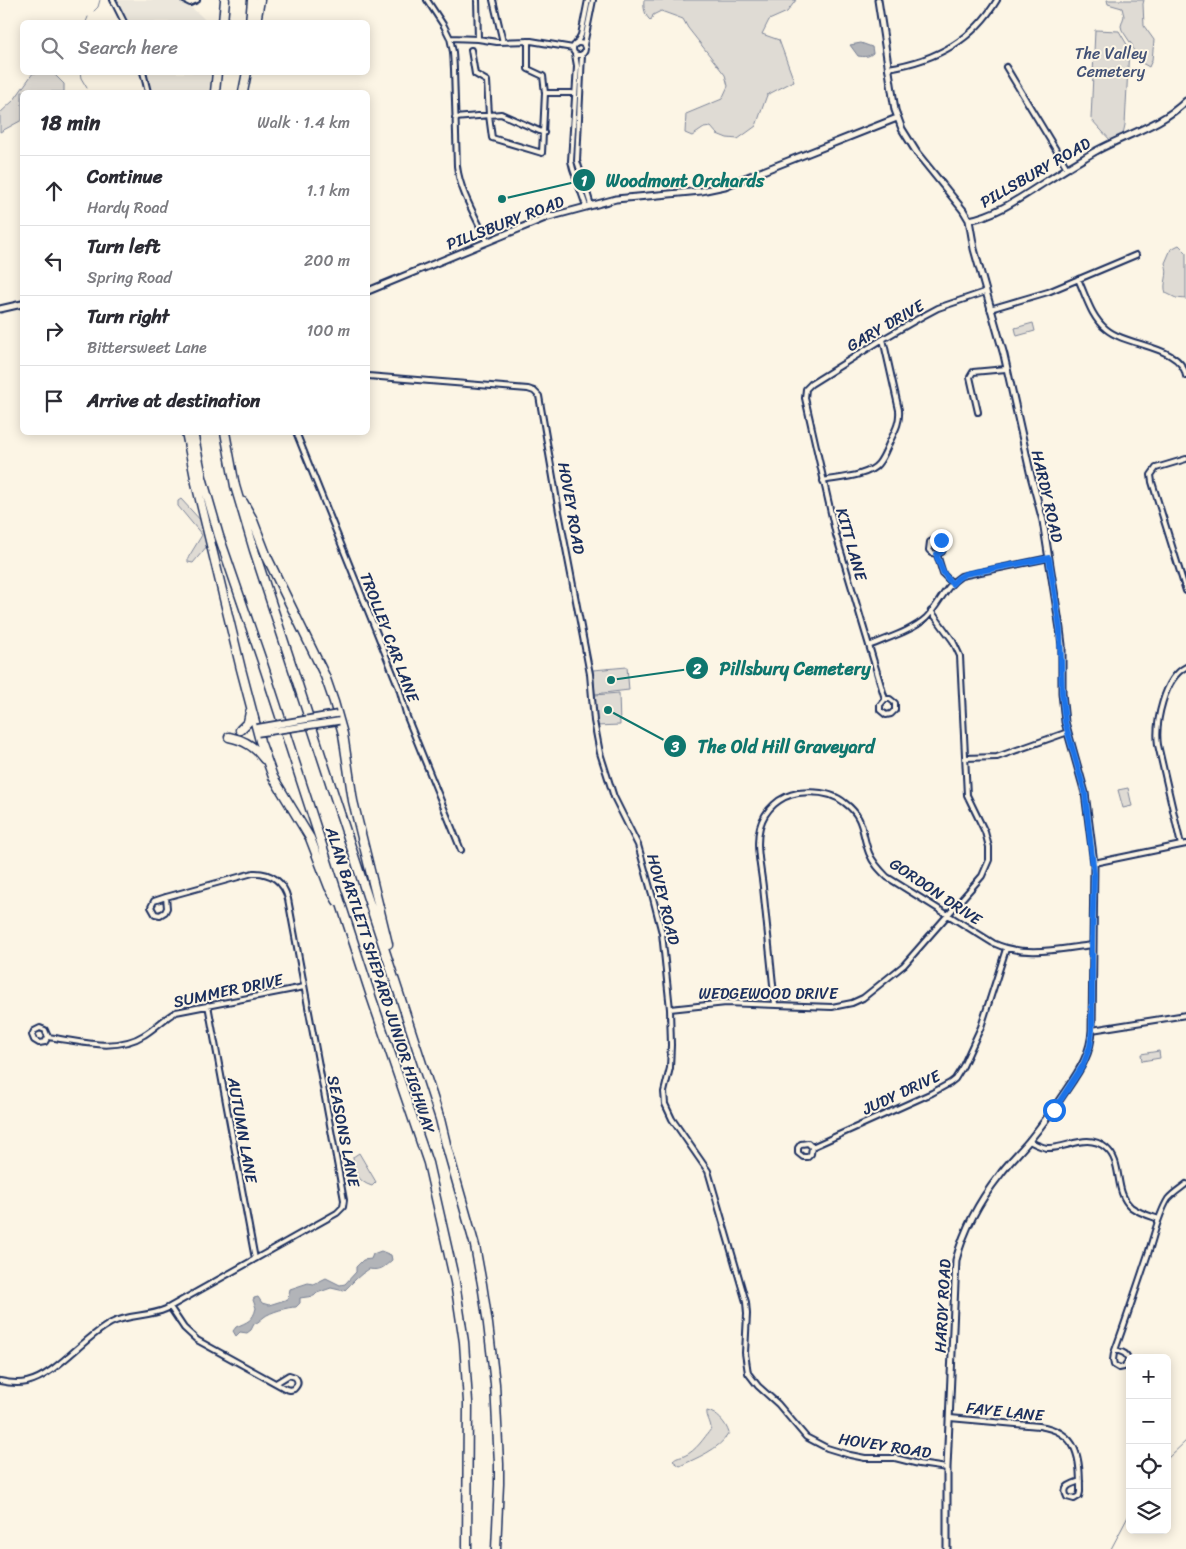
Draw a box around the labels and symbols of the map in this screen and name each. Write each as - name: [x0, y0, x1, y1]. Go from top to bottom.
- park label: The Valley Cemetery: [1075, 39, 1148, 86]
- street label: PILLSBURY ROAD: [974, 129, 1097, 216]
- callout: Woodmont Orchards: [571, 164, 774, 197]
- text: Woodmont Orchards: [606, 165, 765, 197]
- text: 1: [581, 168, 588, 194]
- street label: PILLSBURY ROAD: [442, 187, 569, 258]
- street label: GARY DRIVE: [841, 291, 931, 359]
- street label: HARDY ROAD: [1023, 447, 1072, 546]
- street label: HOVEY ROAD: [549, 460, 594, 557]
- street label: KITT LANE: [827, 504, 876, 585]
- route end: [930, 529, 953, 552]
- street label: TROLLEY CAR LANE: [351, 568, 428, 708]
- callout: Pillsbury Cemetery: [685, 652, 881, 685]
- text: Pillsbury Cemetery: [719, 653, 871, 685]
- text: 2: [692, 656, 702, 682]
- callout: The Old Hill Graveyard: [662, 730, 885, 763]
- text: The Old Hill Graveyard: [698, 731, 876, 763]
- text: 3: [670, 734, 680, 760]
- street label: ALAN BARTLETT SHEPARD JUNIOR HIGHWAY: [317, 822, 444, 1138]
- street label: HOVEY ROAD: [638, 850, 689, 948]
- street label: GORDON DRIVE: [883, 850, 989, 934]
- street label: SUMMER DRIVE: [171, 965, 287, 1016]
- street label: WEDGEWOOD DRIVE: [698, 979, 839, 1008]
- street label: JUDY DRIVE: [856, 1061, 946, 1124]
- street label: SEASONS LANE: [318, 1073, 369, 1191]
- street label: AUTUMN LANE: [219, 1074, 266, 1186]
- route start: [1043, 1099, 1066, 1122]
- street label: HARDY ROAD: [926, 1258, 959, 1354]
- street label: FAYE LANE: [965, 1393, 1046, 1430]
- street label: HOVEY ROAD: [837, 1424, 934, 1467]

